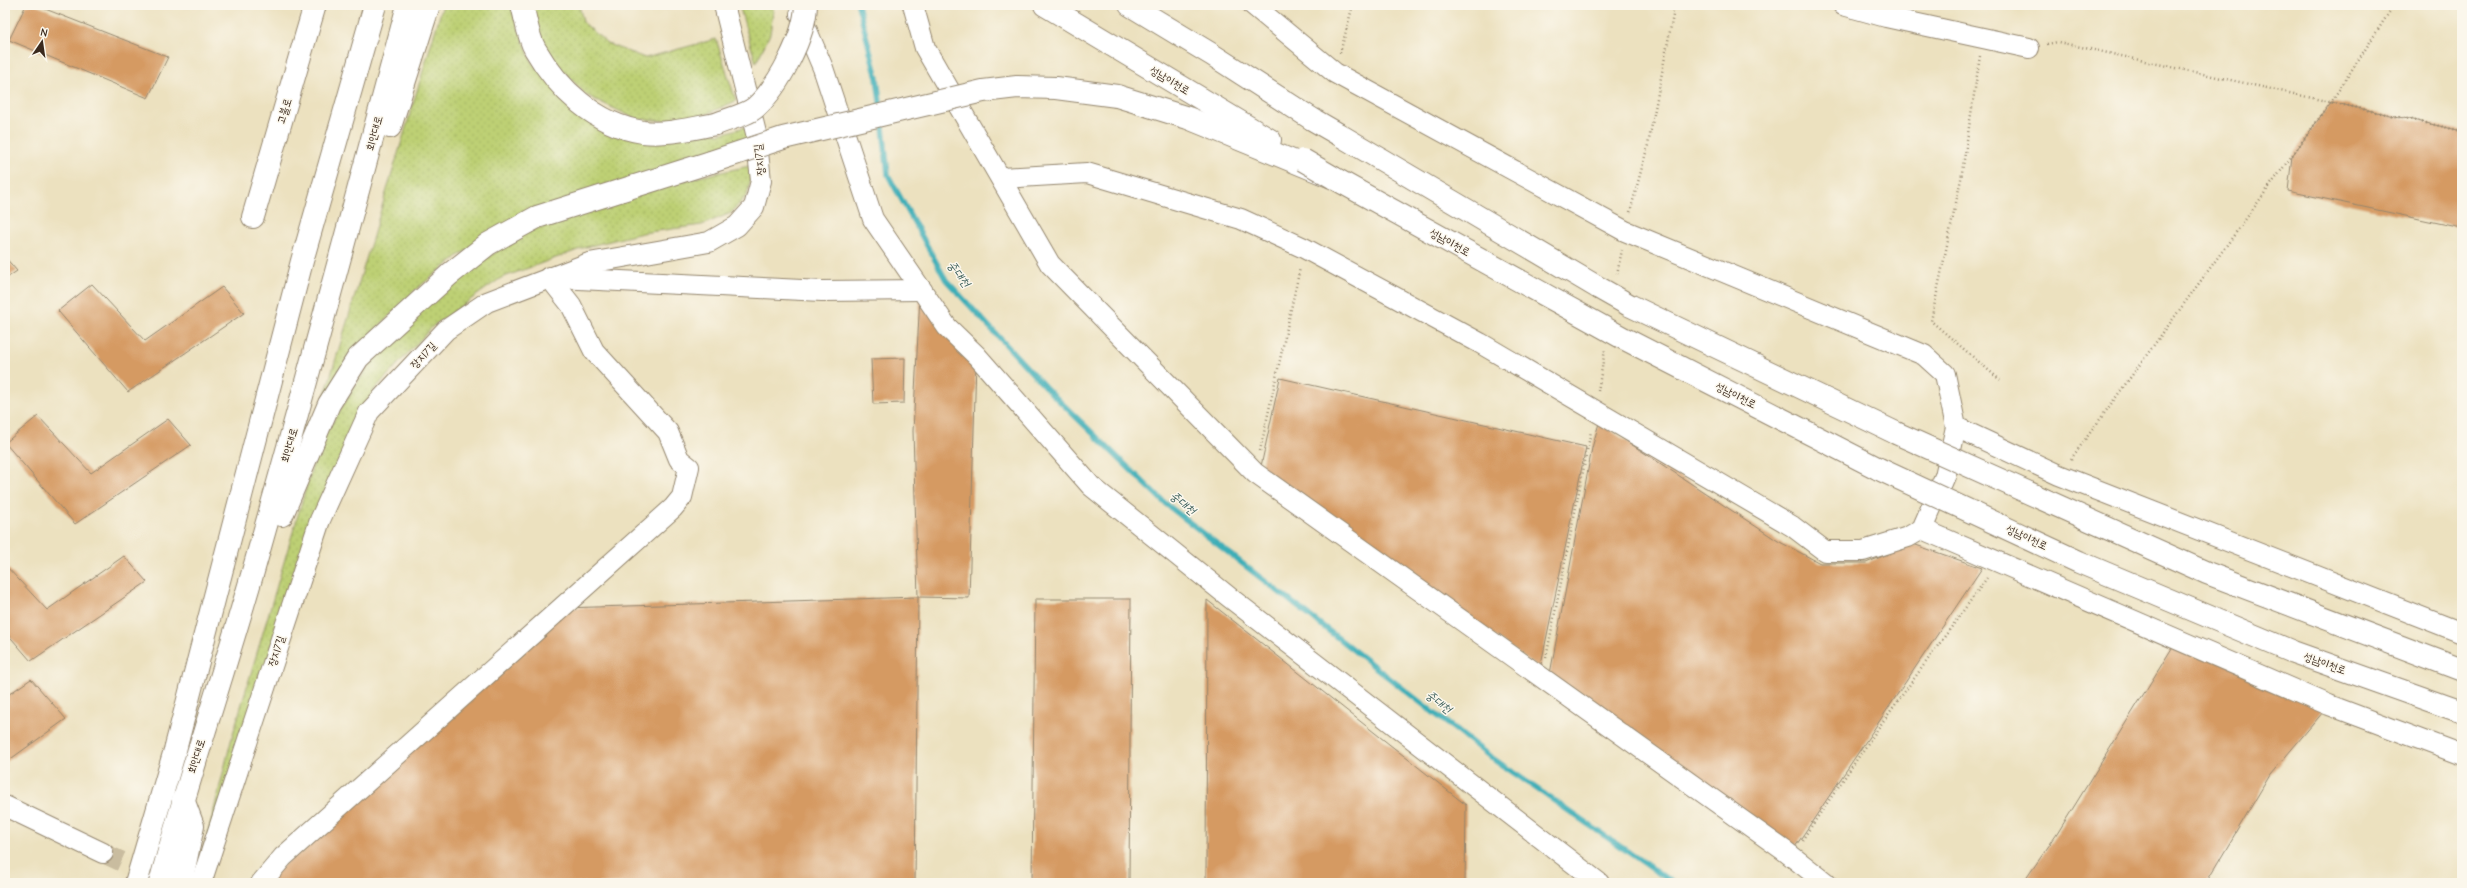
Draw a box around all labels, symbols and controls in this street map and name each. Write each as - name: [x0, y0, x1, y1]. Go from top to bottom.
- north arrow: [22, 22, 62, 62]
- text: N: [39, 26, 49, 40]
- street label: 성남이천로: [1147, 63, 1192, 97]
- street label: 고불로: [274, 96, 295, 126]
- street label: 회안대로: [364, 114, 385, 152]
- street label: 장지7길: [751, 143, 768, 176]
- street label: 성남이천로: [1427, 226, 1472, 259]
- water label: 중대천: [945, 258, 974, 291]
- street label: 장지7길: [408, 339, 439, 371]
- street label: 성남이천로: [1713, 380, 1759, 411]
- street label: 회안대로: [278, 426, 301, 464]
- water label: 중대천: [1167, 488, 1200, 518]
- street label: 성남이천로: [2004, 522, 2050, 553]
- street label: 장지7길: [265, 634, 288, 668]
- street label: 성남이천로: [2302, 650, 2348, 677]
- water label: 중대천: [1423, 688, 1456, 717]
- street label: 회안대로: [185, 737, 208, 775]

